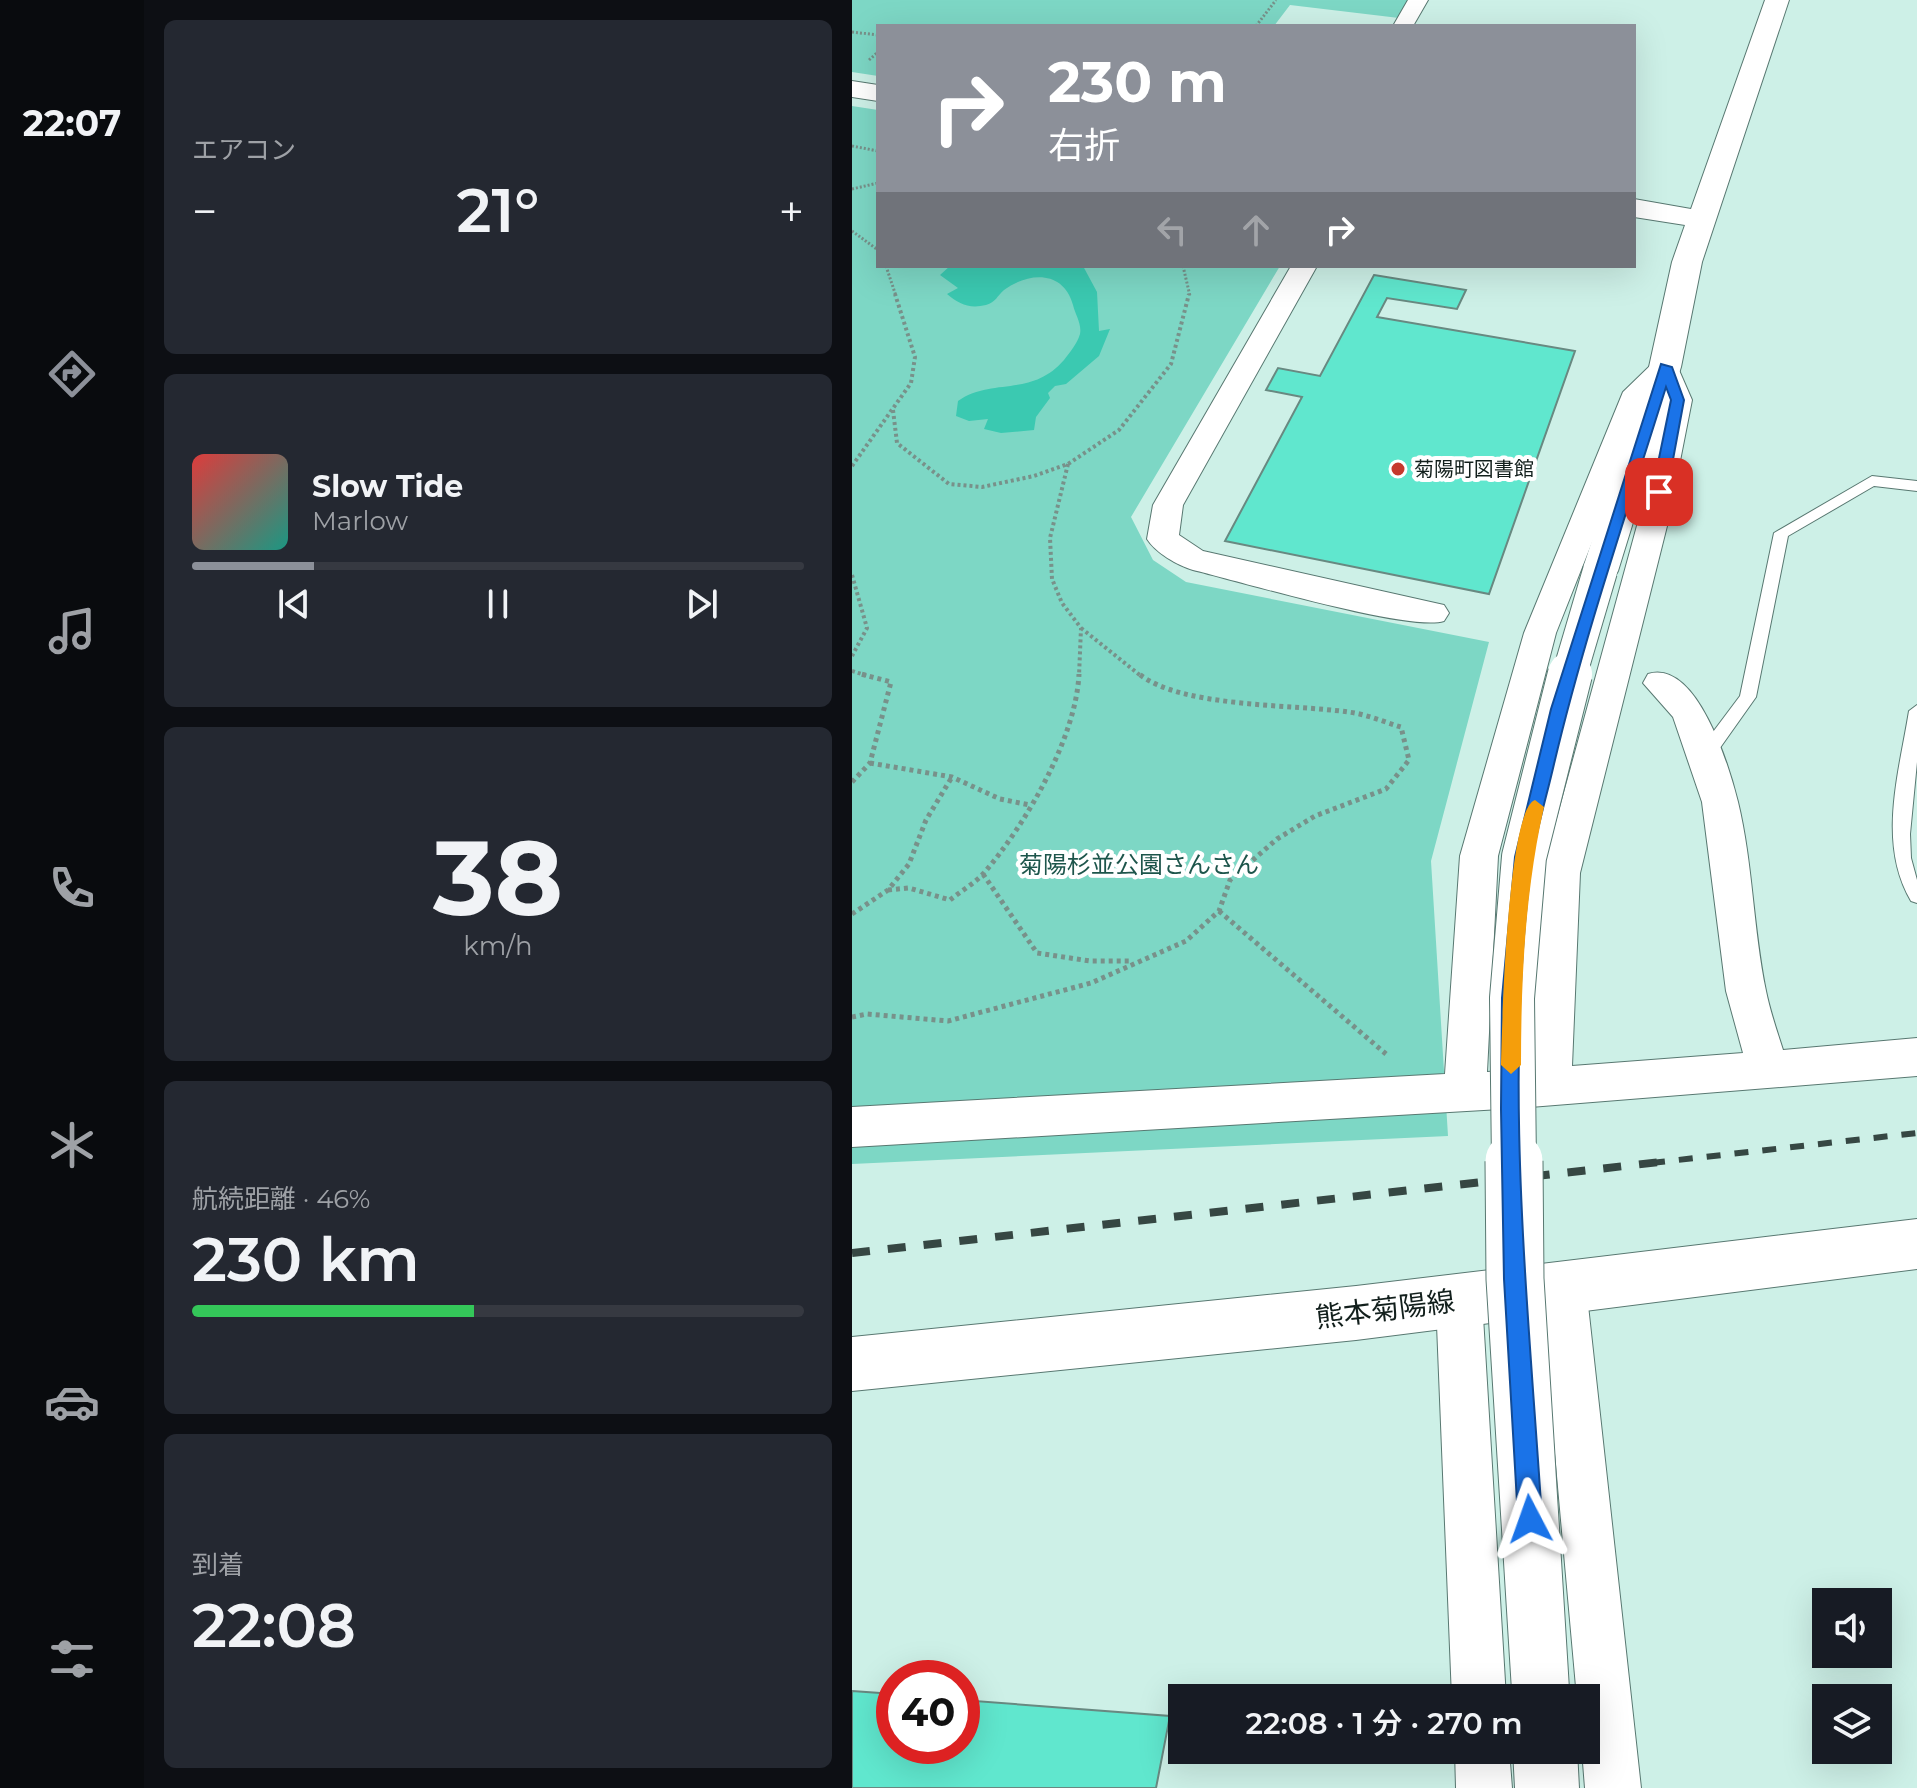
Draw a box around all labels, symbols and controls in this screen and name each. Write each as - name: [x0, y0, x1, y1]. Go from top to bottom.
- text: 230 m: [1048, 48, 1227, 116]
- icon: right: [916, 56, 1020, 160]
- text: 22:07: [23, 101, 121, 145]
- text: 右折: [1048, 123, 1120, 167]
- text: エアコン: [192, 134, 296, 166]
- text: 21°: [457, 174, 539, 247]
- text: −: [192, 184, 217, 238]
- text: +: [779, 184, 804, 238]
- icon: left: [1150, 208, 1194, 252]
- icon: ahead: [1234, 208, 1278, 252]
- icon: right: [1318, 208, 1362, 252]
- icon: directions: [44, 346, 100, 402]
- place label: 菊陽町図書館: [1414, 457, 1534, 481]
- pin: [1625, 458, 1693, 526]
- marker: 菊陽町図書館: [1389, 460, 1407, 478]
- text: Slow Tide: [312, 468, 463, 505]
- icon: arrive: [1637, 470, 1681, 514]
- text: Marlow: [312, 505, 408, 537]
- icon: previous: [272, 582, 316, 626]
- icon: pause: [476, 582, 520, 626]
- icon: next: [680, 582, 724, 626]
- icon: music: [44, 603, 100, 659]
- text: 38: [433, 814, 563, 941]
- park label: 菊陽杉並公園さんさん: [1019, 850, 1259, 879]
- icon: phone: [44, 860, 100, 916]
- text: km/h: [463, 930, 533, 962]
- icon: climate: [44, 1117, 100, 1173]
- text: 航続距離 · 46%: [192, 1183, 370, 1215]
- text: 230 km: [192, 1223, 420, 1296]
- street label: 熊本菊陽線: [1313, 1284, 1457, 1334]
- icon: car: [44, 1374, 100, 1430]
- position arrow: [1488, 1477, 1572, 1561]
- text: 到着: [192, 1549, 244, 1581]
- map controls: [1812, 1588, 1892, 1764]
- button: sound: [1812, 1588, 1892, 1668]
- text: 22:08: [192, 1589, 356, 1662]
- icon: filters: [44, 1631, 100, 1687]
- speed limit sign: 40: [876, 1660, 980, 1764]
- button: layers: [1812, 1684, 1892, 1764]
- text: 22:08 · 1 分 · 270 m: [1245, 1705, 1523, 1742]

